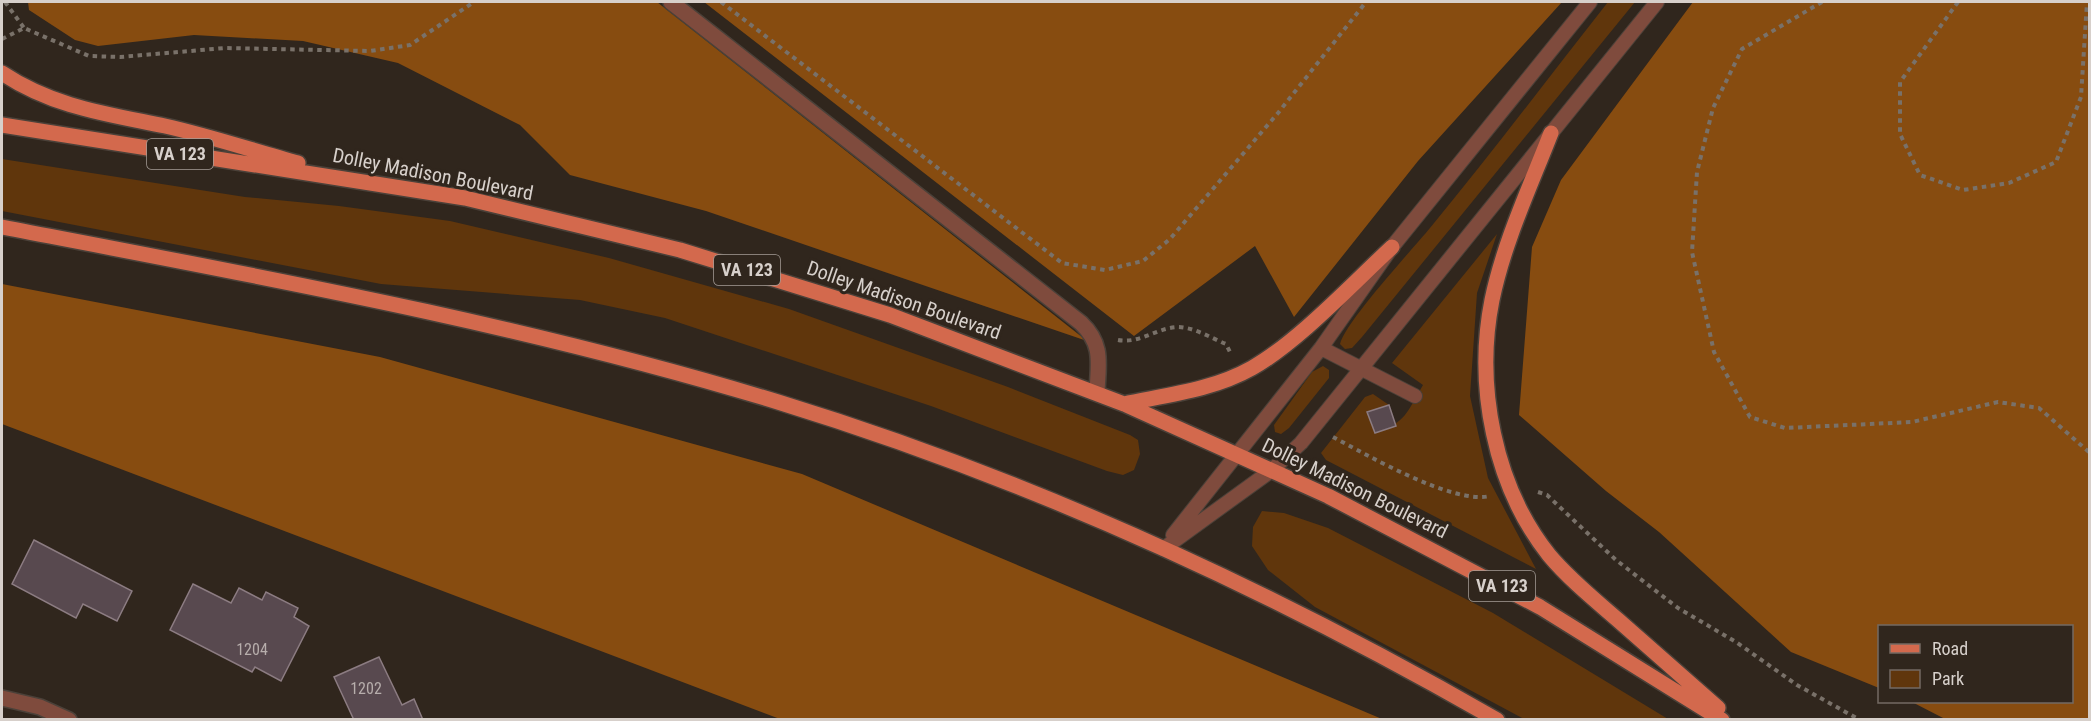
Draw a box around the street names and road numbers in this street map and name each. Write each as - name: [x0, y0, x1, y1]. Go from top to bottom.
- road number: VA 123: [147, 139, 213, 169]
- street label: Dolley Madison Boulevard: [331, 143, 535, 205]
- road number: VA 123: [714, 255, 780, 285]
- street label: Dolley Madison Boulevard: [804, 255, 1004, 345]
- street label: Dolley Madison Boulevard: [1258, 433, 1452, 543]
- road number: VA 123: [1469, 571, 1535, 601]

